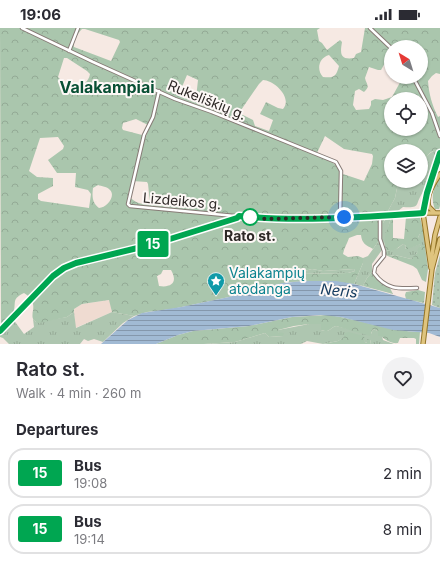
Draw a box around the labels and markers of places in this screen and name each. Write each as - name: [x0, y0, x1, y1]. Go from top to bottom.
- marker: Rato st.: [241, 208, 259, 226]
- place label: Rato st.: [224, 227, 276, 244]
- place label: Valakampių atodanga: [229, 264, 305, 297]
- place icon: Valakampių atodanga: [206, 271, 226, 296]

